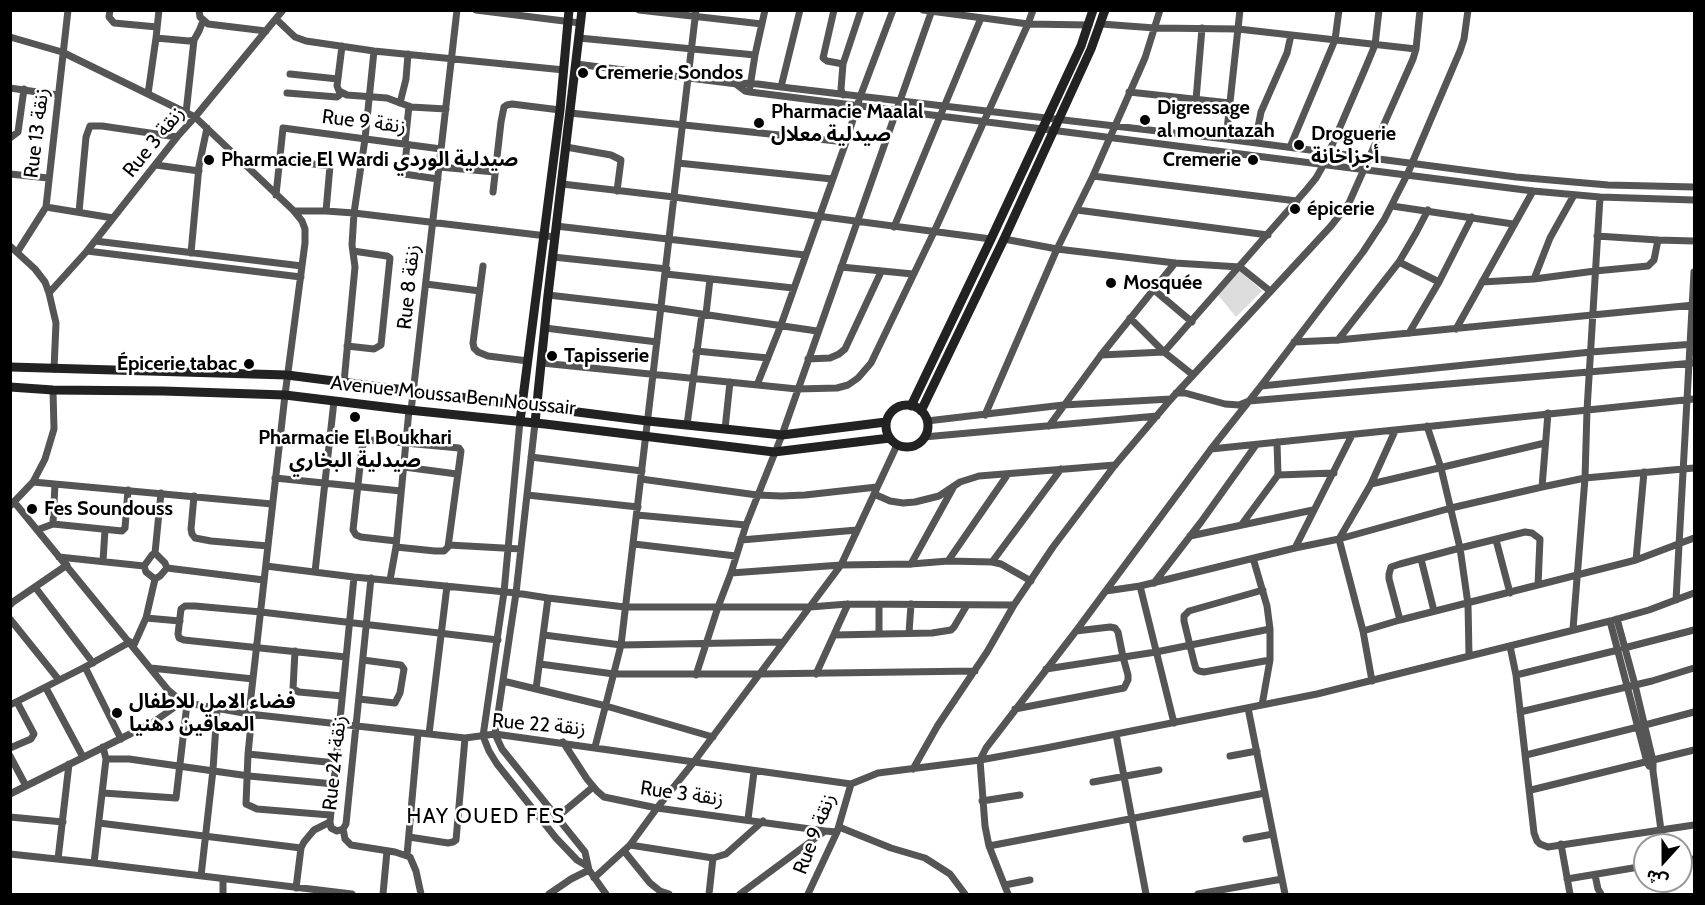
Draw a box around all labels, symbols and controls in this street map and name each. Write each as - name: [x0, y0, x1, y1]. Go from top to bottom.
- place label: Cremerie Sondos: [595, 61, 743, 85]
- marker: Cremerie Sondos: [576, 66, 590, 80]
- street label: Rue 13 زنقة: [20, 87, 54, 179]
- place label: Digressage al mountazah: [1157, 96, 1275, 143]
- place label: Pharmacie Maalal صيدلية معلال: [771, 100, 923, 147]
- street label: Rue 3 زنقة: [118, 102, 190, 182]
- street label: Rue 9 زنقة: [321, 105, 407, 139]
- marker: Digressage al mountazah: [1138, 113, 1152, 127]
- marker: Pharmacie Maalal صيدلية معلال: [752, 116, 766, 130]
- place label: Droguerie أجزاخانة: [1311, 122, 1396, 169]
- marker: Droguerie أجزاخانة: [1292, 138, 1306, 152]
- place label: Pharmacie El Wardi صيدلية الوردي: [221, 148, 518, 172]
- place label: Cremerie: [1163, 148, 1241, 172]
- marker: Pharmacie El Wardi صيدلية الوردي: [202, 153, 216, 167]
- marker: Cremerie: [1246, 153, 1260, 167]
- place label: épicerie: [1307, 197, 1375, 221]
- marker: épicerie: [1288, 202, 1302, 216]
- street label: Rue 8 زنقة: [393, 243, 425, 331]
- place label: Mosquée: [1123, 271, 1202, 295]
- marker: Mosquée: [1104, 276, 1118, 290]
- place label: Tapisserie: [564, 344, 649, 368]
- marker: Tapisserie: [545, 349, 559, 363]
- place label: Épicerie tabac: [117, 352, 237, 376]
- marker: Épicerie tabac: [242, 357, 256, 371]
- street label: Avenue Moussa Ben Noussair: [329, 371, 577, 421]
- marker: Pharmacie El Boukhari صيدلية البخاري: [348, 410, 362, 424]
- place label: Pharmacie El Boukhari صيدلية البخاري: [258, 426, 452, 473]
- place label: Fes Soundouss: [44, 497, 173, 521]
- marker: Fes Soundouss: [25, 502, 39, 516]
- place label: فضاء الامل للاطفال المعاقين دهنيا: [129, 690, 296, 737]
- marker: فضاء الامل للاطفال المعاقين دهنيا: [110, 706, 124, 720]
- street label: Rue 22 زنقة: [491, 709, 587, 741]
- street label: Rue 24 زنقة: [318, 714, 352, 812]
- street label: Rue 3 زنقة: [639, 776, 725, 812]
- street label: Rue 9 زنقة: [789, 790, 841, 878]
- district label: HAY OUED FES: [407, 804, 565, 830]
- north arrow: [1633, 833, 1693, 893]
- text: ش: [1643, 866, 1671, 891]

